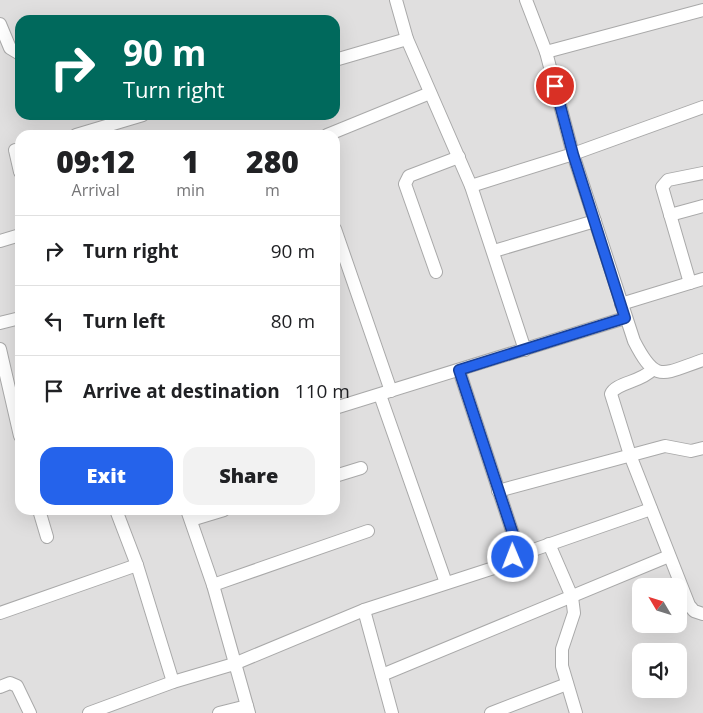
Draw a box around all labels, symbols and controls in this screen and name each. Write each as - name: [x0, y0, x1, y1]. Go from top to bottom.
- text: 90 m: [123, 29, 206, 76]
- icon: right: [40, 35, 105, 100]
- pin: [534, 65, 576, 107]
- icon: arrive: [541, 72, 569, 100]
- text: Turn right: [123, 74, 225, 104]
- text: 09:12: [56, 141, 135, 182]
- text: 1: [182, 141, 199, 182]
- text: 280: [246, 141, 299, 182]
- text: Arrival: [72, 179, 120, 201]
- text: min: [176, 179, 205, 201]
- text: m: [265, 179, 280, 201]
- icon: right: [40, 237, 68, 265]
- text: Turn right: [83, 238, 178, 264]
- text: 90 m: [271, 238, 315, 264]
- icon: left: [40, 307, 68, 335]
- text: Turn left: [83, 308, 165, 334]
- text: 80 m: [271, 308, 315, 334]
- icon: arrive: [40, 377, 68, 405]
- text: Arrive at destination: [83, 378, 280, 404]
- text: 110 m: [295, 378, 350, 404]
- button: Exit: [40, 447, 173, 505]
- button: Share: [183, 447, 315, 505]
- position arrow: [486, 530, 538, 582]
- north arrow: [632, 578, 688, 632]
- map controls: [632, 578, 687, 698]
- button: sound: [632, 643, 687, 698]

